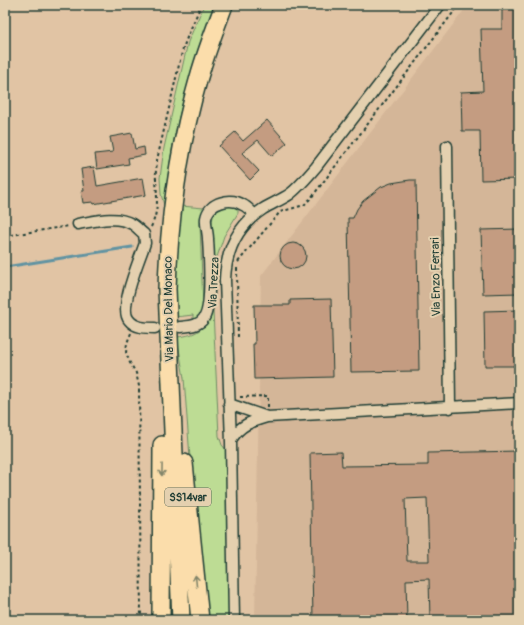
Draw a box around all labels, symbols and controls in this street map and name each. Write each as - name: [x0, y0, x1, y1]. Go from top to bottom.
- street label: Via Enzo Ferrari: [428, 237, 444, 317]
- street label: Via Mario Del Monaco: [161, 255, 177, 362]
- street label: Via Trezza: [205, 256, 223, 309]
- one-way arrow: [158, 463, 166, 476]
- road number: SS14var: [165, 488, 211, 506]
- one-way arrow: [192, 575, 200, 588]

